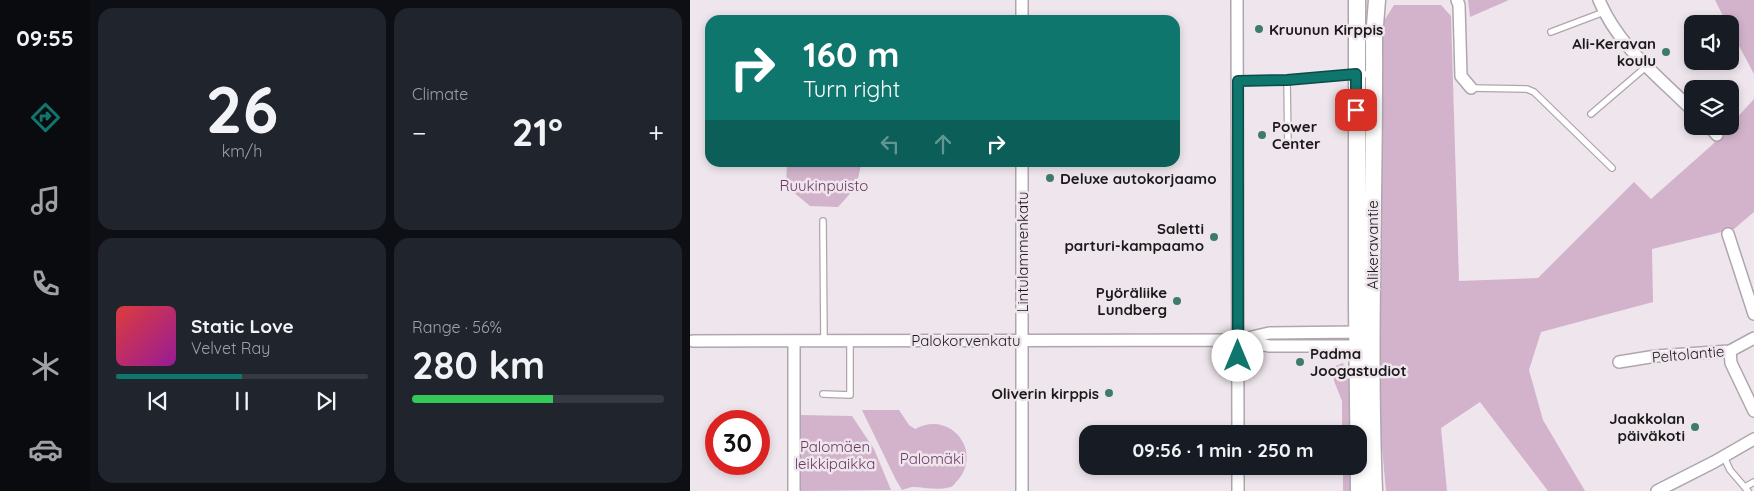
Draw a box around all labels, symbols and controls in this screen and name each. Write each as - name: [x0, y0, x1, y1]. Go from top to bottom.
- map controls: [1684, 15, 1739, 135]
- button: sound: [1684, 15, 1739, 70]
- place label: Kruunun Kirppis: [1269, 20, 1383, 39]
- marker: Kruunun Kirppis: [1253, 23, 1265, 35]
- text: 09:55: [16, 24, 74, 52]
- text: 160 m: [803, 32, 900, 76]
- place label: Ali-Keravan koulu: [1572, 34, 1656, 70]
- icon: right: [720, 35, 785, 100]
- marker: Ali-Keravan koulu: [1660, 46, 1672, 58]
- text: 26: [206, 68, 278, 149]
- text: Turn right: [803, 75, 900, 103]
- button: layers: [1684, 80, 1739, 135]
- text: Climate: [412, 84, 468, 104]
- pin: [1335, 89, 1377, 131]
- icon: arrive: [1342, 96, 1370, 124]
- icon: directions: [28, 100, 63, 135]
- text: 21°: [512, 108, 563, 156]
- text: −: [412, 115, 427, 150]
- text: +: [648, 115, 664, 150]
- place label: Power Center: [1272, 117, 1321, 153]
- marker: Power Center: [1256, 129, 1268, 141]
- icon: left: [876, 130, 904, 158]
- icon: ahead: [929, 130, 957, 158]
- icon: right: [982, 130, 1010, 158]
- text: km/h: [222, 141, 262, 161]
- place label: Deluxe autokorjaamo: [1060, 169, 1217, 188]
- marker: Deluxe autokorjaamo: [1044, 172, 1056, 184]
- park label: Ruukinpuisto: [780, 176, 868, 195]
- icon: music: [28, 183, 63, 218]
- street label: Lintulammenkatu: [1013, 191, 1032, 313]
- street label: Alikeravantie: [1363, 200, 1382, 290]
- place label: Saletti parturi-kampaamo: [1064, 219, 1204, 255]
- marker: Saletti parturi-kampaamo: [1208, 231, 1220, 243]
- icon: phone: [28, 266, 63, 301]
- place label: Pyöräliike Lundberg: [1096, 283, 1167, 319]
- marker: Pyöräliike Lundberg: [1171, 295, 1183, 307]
- text: Static Love: [191, 314, 294, 338]
- text: Range · 56%: [412, 317, 502, 337]
- position arrow: [1211, 329, 1263, 381]
- street label: Palokorvenkatu: [911, 331, 1021, 350]
- text: Velvet Ray: [191, 338, 270, 358]
- text: 280 km: [412, 341, 545, 389]
- street label: Peltolantie: [1651, 341, 1725, 367]
- place label: Padma Joogastudiot: [1310, 344, 1407, 380]
- icon: climate: [28, 349, 63, 384]
- marker: Padma Joogastudiot: [1294, 356, 1306, 368]
- place label: Oliverin kirppis: [991, 384, 1099, 403]
- icon: previous: [144, 387, 172, 415]
- icon: pause: [228, 387, 256, 415]
- icon: next: [312, 387, 340, 415]
- marker: Oliverin kirppis: [1103, 387, 1115, 399]
- place label: Jaakkolan päiväkoti: [1609, 409, 1685, 445]
- speed limit sign: 30: [705, 410, 770, 475]
- marker: Jaakkolan päiväkoti: [1689, 421, 1701, 433]
- icon: car: [28, 432, 63, 467]
- park label: Palomäen leikkipaikka: [795, 437, 875, 473]
- text: 09:56 · 1 min · 250 m: [1132, 438, 1314, 462]
- park label: Palomäki: [900, 449, 964, 468]

